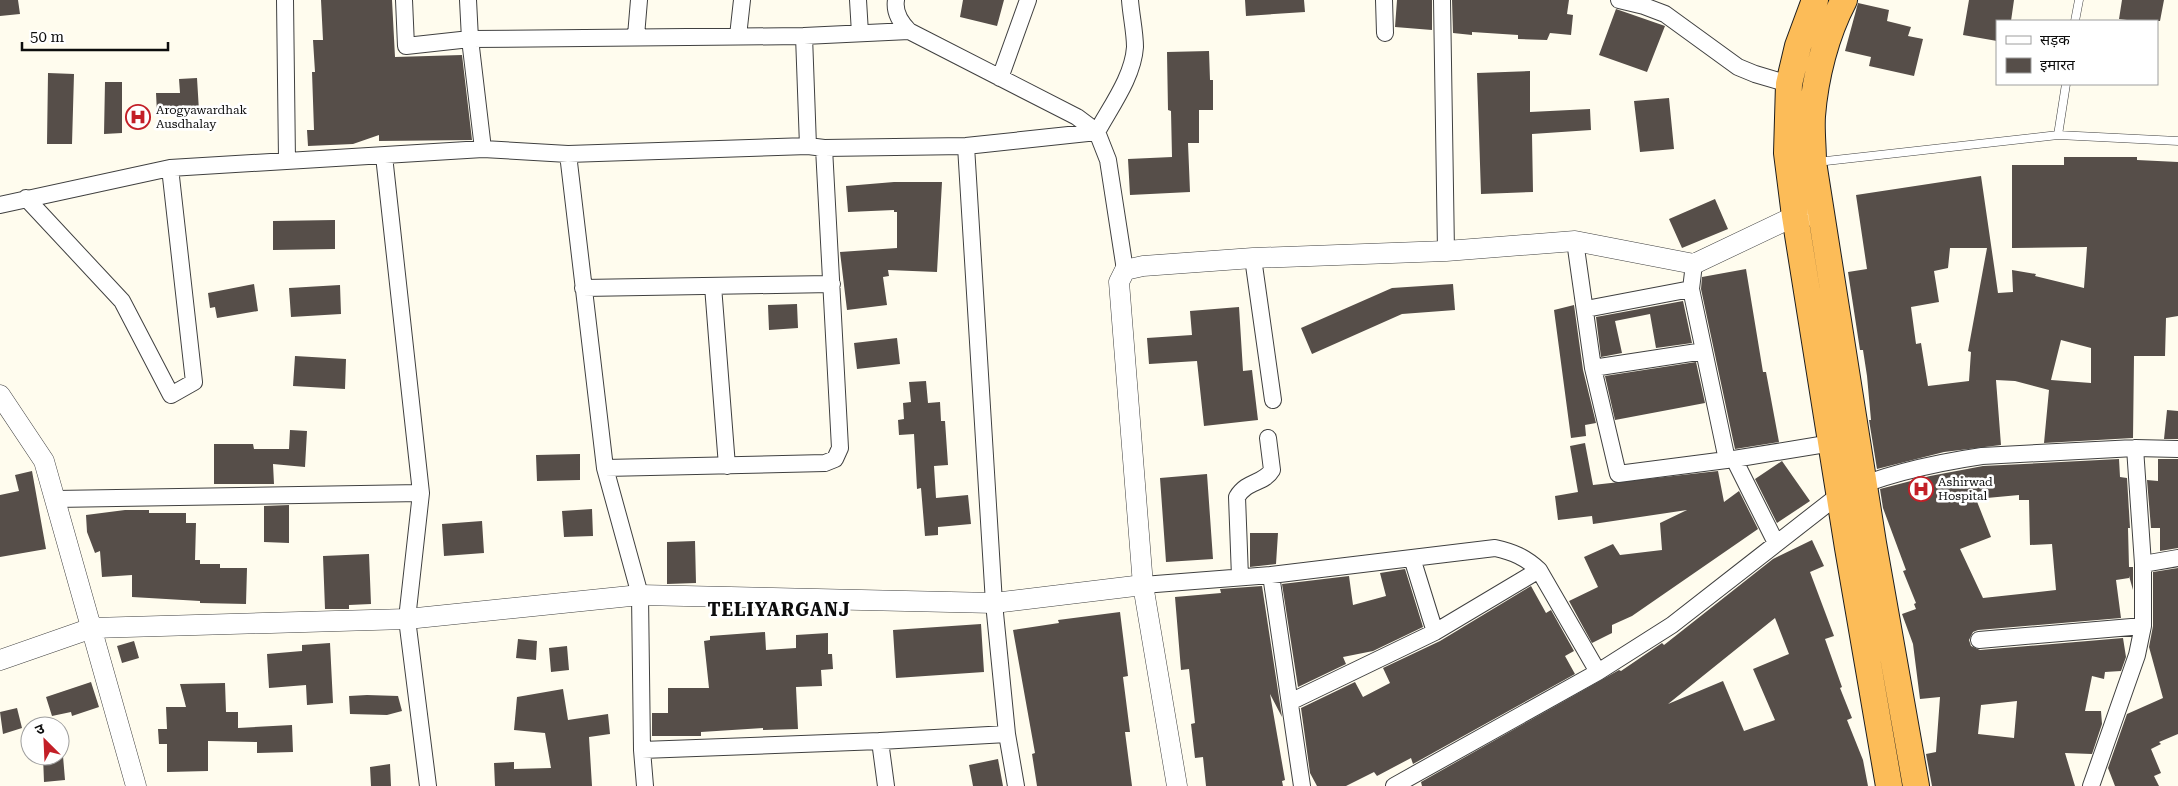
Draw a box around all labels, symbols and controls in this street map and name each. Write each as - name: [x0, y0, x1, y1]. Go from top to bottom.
- scale bar: [22, 20, 169, 52]
- legend: [1996, 20, 2158, 85]
- text: 50 m: [30, 28, 65, 46]
- text: सड़क: [2040, 31, 2070, 49]
- text: इमारत: [2040, 56, 2075, 74]
- place label: Arogyawardhak Ausdhalay: [156, 103, 248, 131]
- hospital icon: Arogyawardhak Ausdhalay: [125, 104, 151, 130]
- place label: Ashirwad Hospital: [1938, 475, 1993, 503]
- hospital icon: Ashirwad Hospital: [1908, 476, 1934, 502]
- district label: TELIYARGANJ: [707, 599, 851, 620]
- north arrow: [20, 716, 70, 766]
- text: उ: [33, 720, 47, 738]

